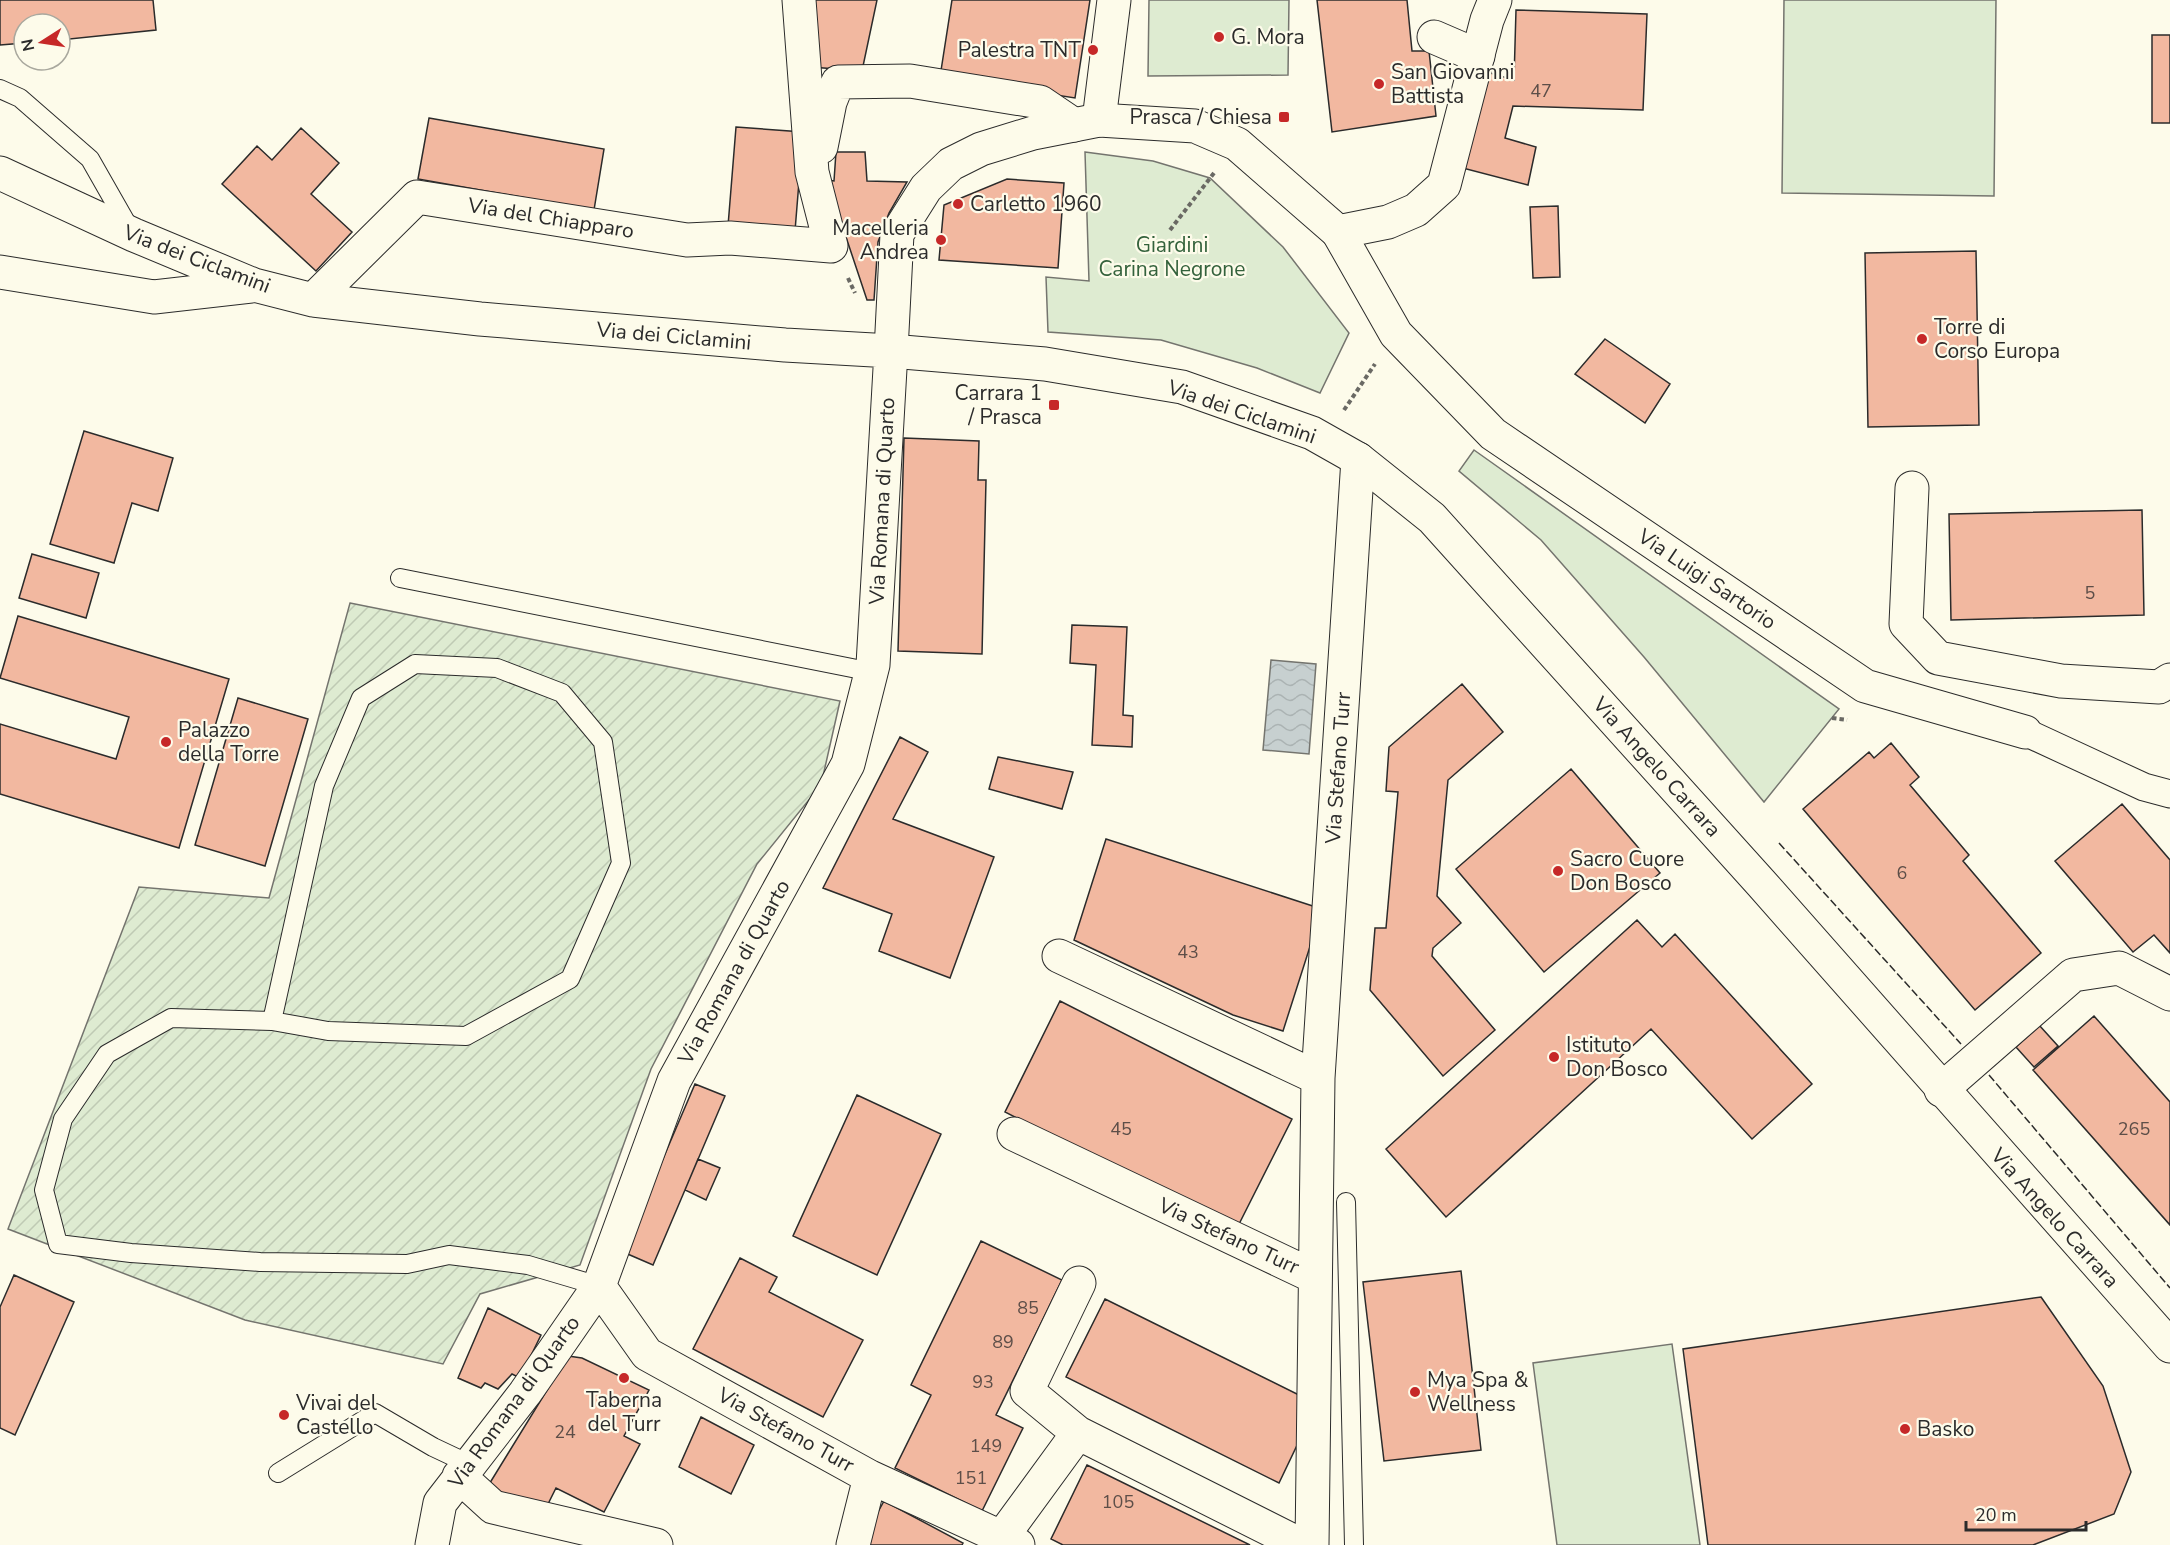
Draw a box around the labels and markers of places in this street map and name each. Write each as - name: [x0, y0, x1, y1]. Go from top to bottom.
- place label: G. Mora: [1231, 23, 1305, 51]
- marker: G. Mora: [1212, 30, 1226, 44]
- place label: Palestra TNT: [958, 36, 1081, 64]
- marker: Palestra TNT: [1086, 43, 1100, 57]
- place label: San Giovanni Battista: [1391, 58, 1514, 110]
- marker: San Giovanni Battista: [1372, 77, 1386, 91]
- place label: Prasca / Chiesa: [1129, 103, 1272, 131]
- marker: Prasca / Chiesa: [1277, 110, 1291, 124]
- place label: Carletto 1960: [970, 190, 1102, 218]
- marker: Carletto 1960: [951, 197, 965, 211]
- place label: Macelleria Andrea: [832, 214, 929, 266]
- marker: Macelleria Andrea: [934, 233, 948, 247]
- place label: Torre di Corso Europa: [1934, 313, 2060, 365]
- marker: Torre di Corso Europa: [1915, 332, 1929, 346]
- place label: Carrara 1 / Prasca: [954, 379, 1042, 431]
- marker: Carrara 1 / Prasca: [1047, 398, 1061, 412]
- place label: Palazzo della Torre: [178, 716, 279, 768]
- marker: Palazzo della Torre: [159, 735, 173, 749]
- place label: Sacro Cuore Don Bosco: [1570, 845, 1684, 897]
- marker: Sacro Cuore Don Bosco: [1551, 864, 1565, 878]
- place label: Istituto Don Bosco: [1566, 1031, 1668, 1083]
- marker: Istituto Don Bosco: [1547, 1050, 1561, 1064]
- place label: Mya Spa & Wellness: [1427, 1366, 1529, 1418]
- marker: Taberna del Turr: [617, 1371, 631, 1385]
- marker: Mya Spa & Wellness: [1408, 1385, 1422, 1399]
- place label: Taberna del Turr: [586, 1386, 662, 1438]
- place label: Vivai del Castello: [295, 1389, 378, 1441]
- marker: Vivai del Castello: [277, 1408, 291, 1422]
- place label: Basko: [1917, 1415, 1974, 1443]
- marker: Basko: [1898, 1422, 1912, 1436]

